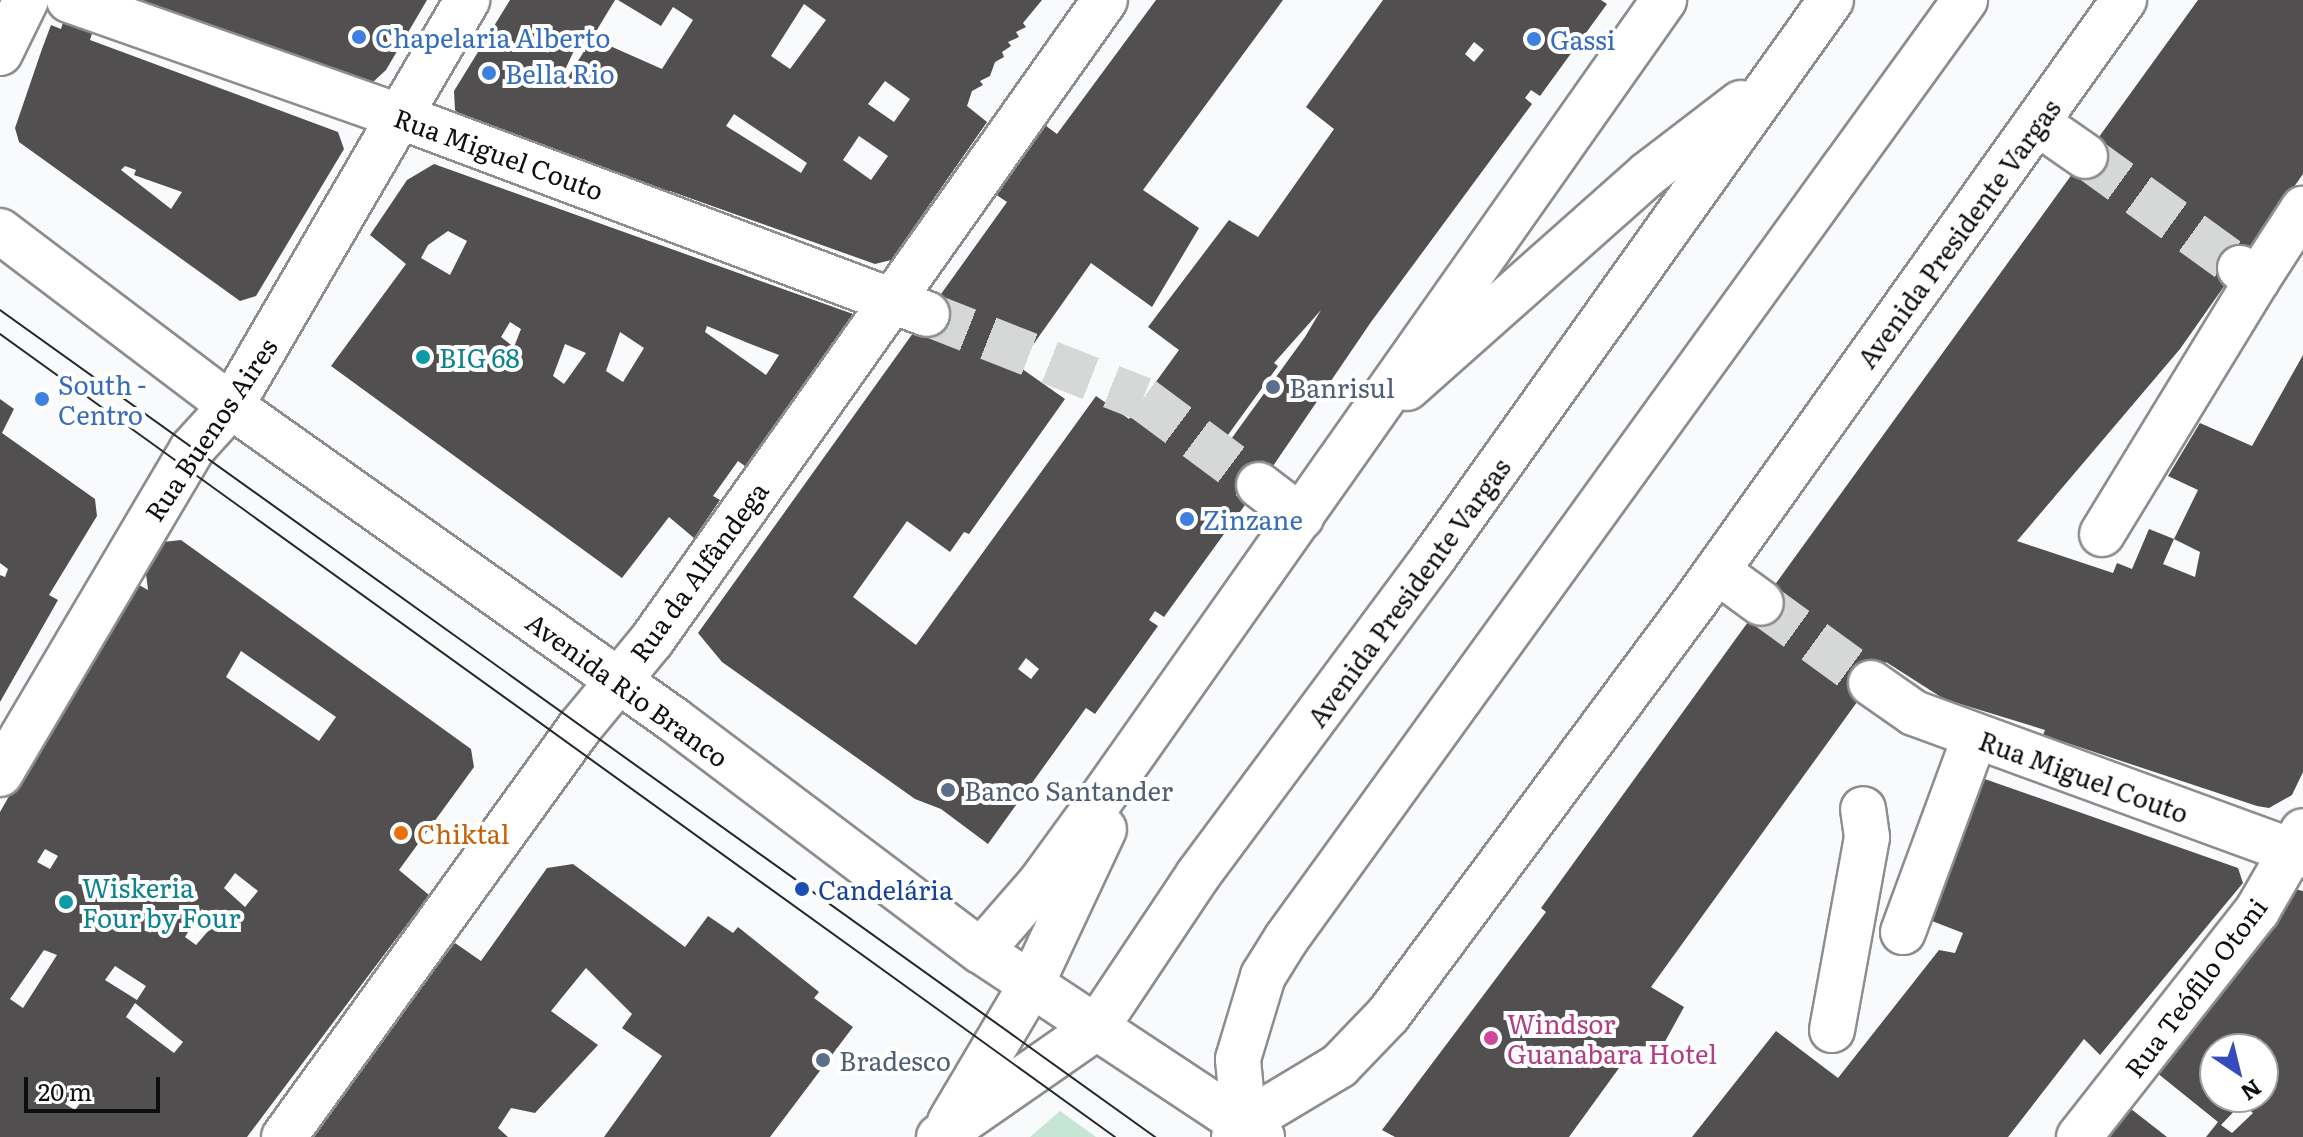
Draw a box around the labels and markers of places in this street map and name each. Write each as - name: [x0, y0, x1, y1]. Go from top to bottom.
- place label: Chapelaria Alberto: [375, 21, 610, 53]
- place label: Gassi: [1550, 23, 1615, 55]
- marker: Chapelaria Alberto: [350, 28, 368, 46]
- marker: Gassi: [1525, 30, 1543, 48]
- place label: Bella Rio: [505, 57, 615, 89]
- marker: Bella Rio: [480, 64, 498, 82]
- place label: BIG 68: [439, 341, 520, 373]
- marker: BIG 68: [414, 348, 432, 366]
- place label: South - Centro: [58, 368, 147, 430]
- place label: Banrisul: [1289, 371, 1395, 403]
- marker: Banrisul: [1264, 378, 1282, 396]
- marker: South - Centro: [33, 390, 51, 408]
- place label: Zinzane: [1203, 503, 1303, 535]
- marker: Zinzane: [1178, 510, 1196, 528]
- place label: Banco Santander: [964, 774, 1173, 806]
- marker: Banco Santander: [939, 781, 957, 799]
- place label: Chiktal: [417, 817, 509, 849]
- marker: Chiktal: [392, 824, 410, 842]
- place label: Wiskeria Four by Four: [82, 871, 240, 932]
- place label: Candelária: [818, 873, 953, 905]
- marker: Candelária: [793, 880, 811, 898]
- marker: Wiskeria Four by Four: [57, 893, 75, 911]
- place label: Windsor Guanabara Hotel: [1507, 1007, 1717, 1068]
- marker: Windsor Guanabara Hotel: [1482, 1029, 1500, 1047]
- place label: Bradesco: [839, 1044, 951, 1076]
- marker: Bradesco: [814, 1051, 832, 1069]

